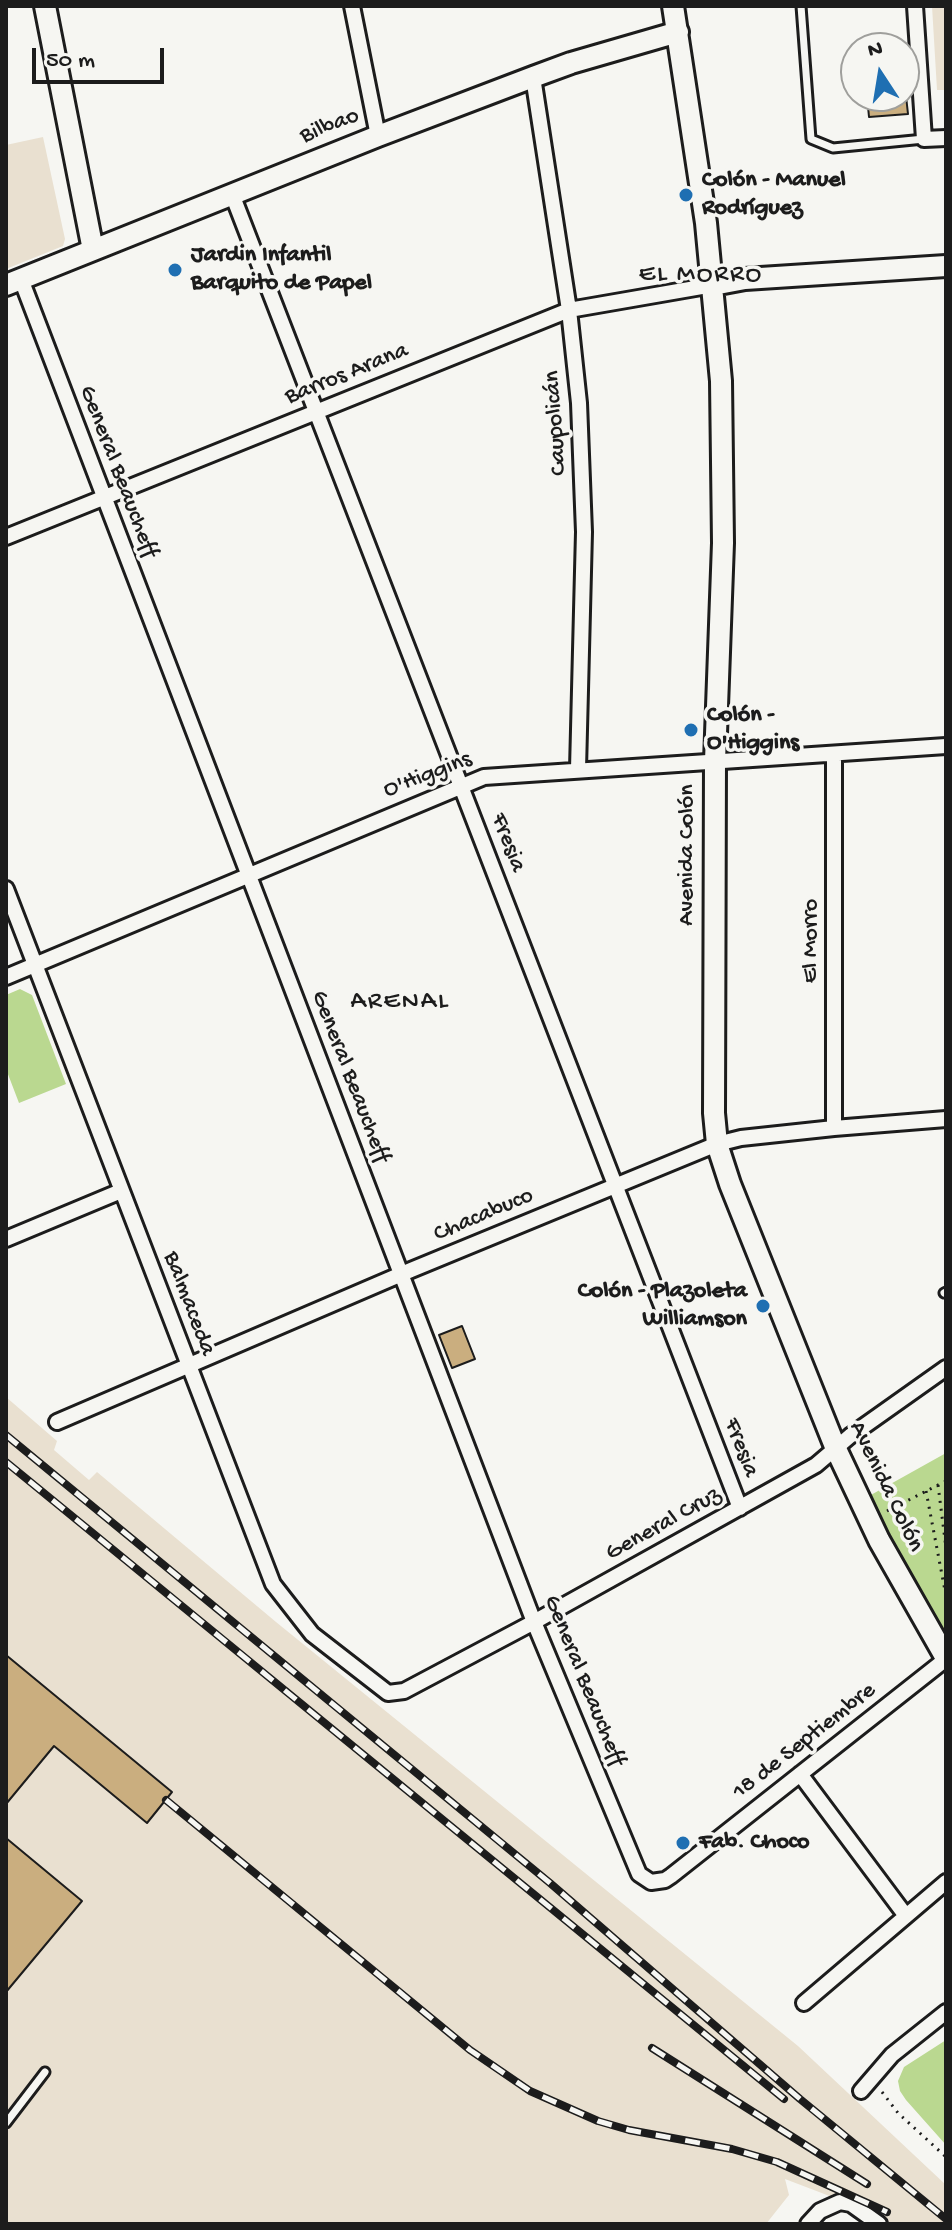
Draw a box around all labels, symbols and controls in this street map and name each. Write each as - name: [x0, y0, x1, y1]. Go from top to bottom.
- scale bar: [36, 32, 168, 82]
- north arrow: [840, 32, 920, 112]
- text: N: [866, 36, 885, 65]
- text: 50 m: [46, 47, 95, 76]
- street label: Bilbao: [296, 102, 364, 152]
- place label: Colón - Manuel Rodríguez: [702, 167, 846, 223]
- marker: Colón - Manuel Rodríguez: [677, 186, 695, 204]
- place label: Jardin Infantil Barquito de Papel: [191, 242, 372, 298]
- district label: EL MORRO: [639, 260, 763, 292]
- marker: Jardin Infantil Barquito de Papel: [166, 261, 184, 279]
- street label: Barros Arana: [281, 337, 413, 413]
- street label: Caupolicán: [539, 370, 575, 476]
- street label: General Beaucheff: [71, 382, 163, 562]
- place label: Colón - O'Higgins: [707, 702, 799, 758]
- marker: Colón - O'Higgins: [682, 721, 700, 739]
- street label: O'Higgins: [380, 746, 476, 806]
- street label: Avenida Colón: [674, 784, 702, 926]
- street label: Fresia: [483, 810, 531, 876]
- street label: El Morro: [798, 899, 826, 983]
- street label: General Beaucheff: [303, 987, 395, 1167]
- district label: ARENAL: [351, 987, 449, 1019]
- street label: Chacabuco: [430, 1182, 538, 1250]
- street label: Balmaceda: [155, 1248, 221, 1360]
- place label: Colón - Plazoleta Williamson: [578, 1278, 747, 1334]
- marker: Colón - Plazoleta Williamson: [754, 1297, 772, 1315]
- street label: Fresia: [716, 1415, 764, 1481]
- street label: Avenida Colón: [841, 1417, 929, 1557]
- street label: General Cruz: [601, 1482, 727, 1568]
- street label: General Beaucheff: [536, 1591, 630, 1771]
- street label: 18 de Septiembre: [728, 1677, 882, 1807]
- place label: Fab. Choco: [699, 1829, 809, 1857]
- marker: Fab. Choco: [674, 1834, 692, 1852]

